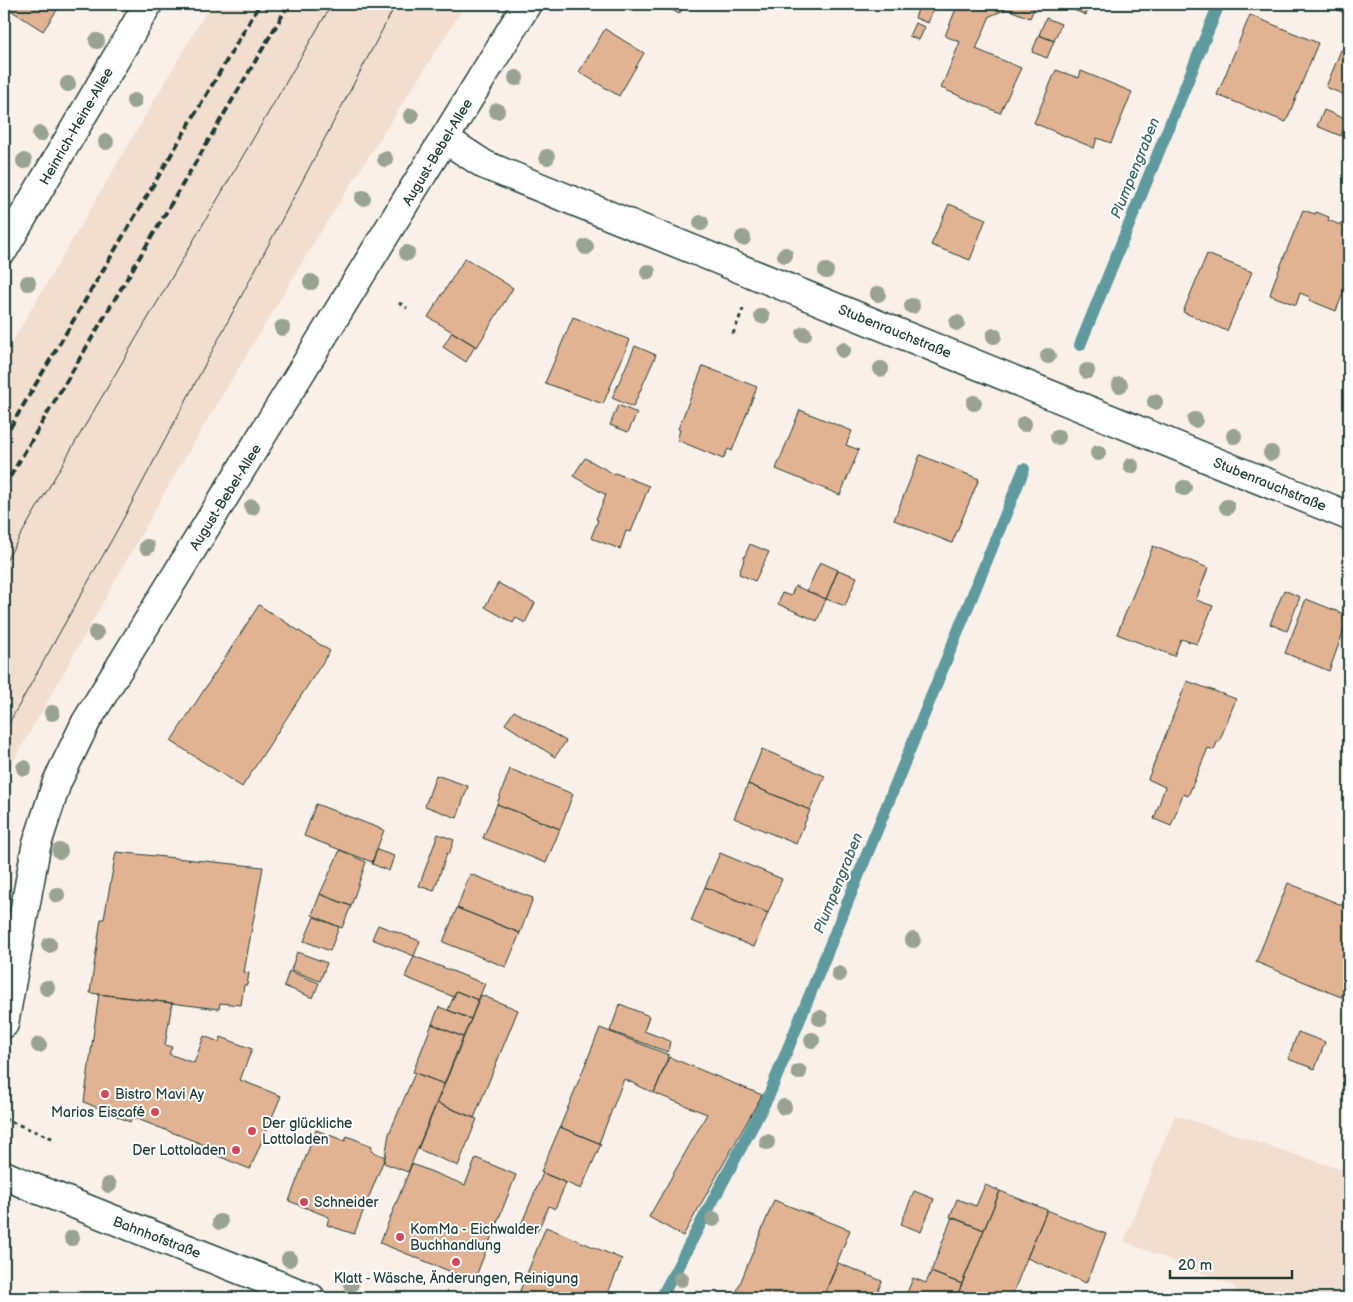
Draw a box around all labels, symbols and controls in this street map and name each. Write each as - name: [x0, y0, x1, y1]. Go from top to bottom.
- street label: Heinrich-Heine-Allee: [36, 65, 117, 188]
- street label: August-Bebel-Allee: [399, 96, 476, 209]
- water label: Plumpengraben: [1107, 115, 1164, 221]
- street label: Stubenrauchstraße: [836, 301, 954, 362]
- street label: August-Bebel-Allee: [186, 441, 265, 553]
- street label: Stubenrauchstraße: [1211, 454, 1329, 515]
- water label: Plumpengraben: [810, 830, 867, 936]
- place label: Bistro Mavi Ay: [115, 1086, 205, 1103]
- marker: Bistro Mavi Ay: [99, 1088, 111, 1100]
- place label: Marios Eiscafé: [51, 1104, 146, 1121]
- marker: Marios Eiscafé: [149, 1106, 161, 1118]
- place label: Der glückliche Lottoladen: [262, 1115, 352, 1148]
- marker: Der glückliche Lottoladen: [246, 1125, 258, 1137]
- place label: Der Lottoladen: [132, 1142, 226, 1159]
- marker: Der Lottoladen: [230, 1144, 242, 1156]
- place label: Schneider: [314, 1194, 379, 1211]
- marker: Schneider: [298, 1196, 310, 1208]
- street label: Bahnhofstraße: [110, 1213, 203, 1262]
- place label: KomMa - Eichwalder Buchhandlung: [410, 1221, 540, 1254]
- marker: KomMa - Eichwalder Buchhandlung: [394, 1231, 406, 1243]
- scale bar: [1170, 1247, 1293, 1279]
- marker: Klatt - Wäsche, Änderungen, Reinigung: [450, 1256, 462, 1268]
- text: 20 m: [1178, 1256, 1212, 1275]
- place label: Klatt - Wäsche, Änderungen, Reinigung: [334, 1270, 578, 1287]

